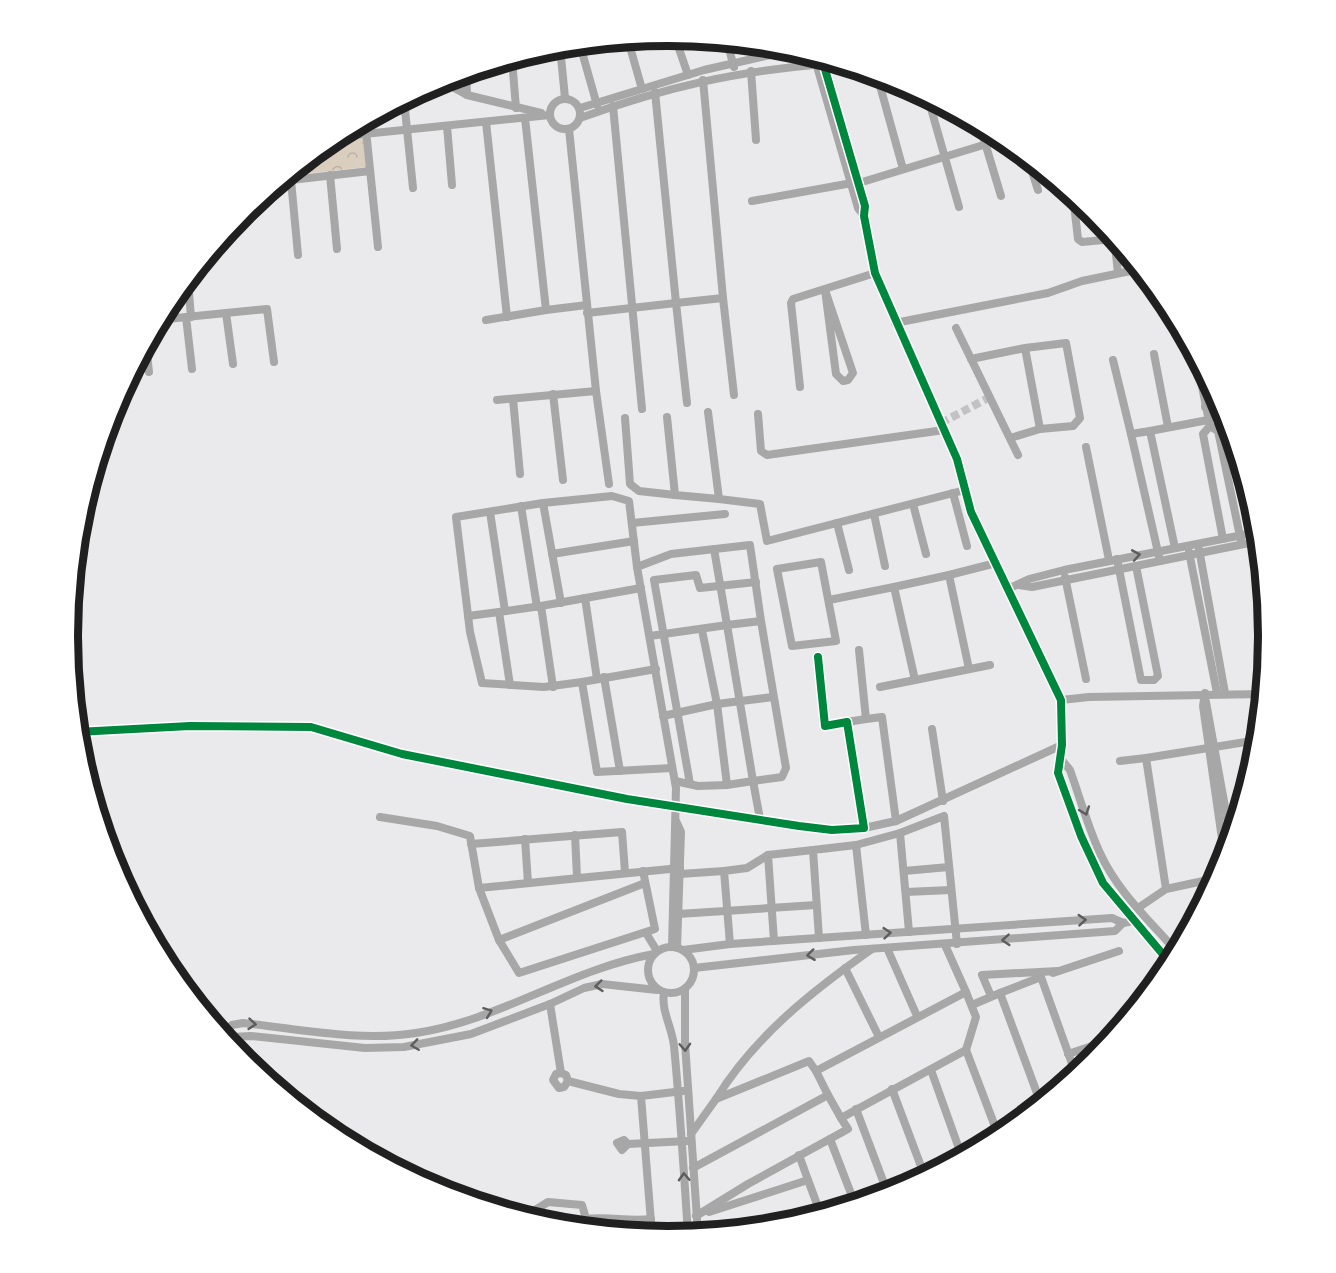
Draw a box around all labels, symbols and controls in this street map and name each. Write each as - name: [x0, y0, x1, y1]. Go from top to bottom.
- one-way arrow: [1131, 550, 1141, 562]
- one-way arrow: [1078, 805, 1090, 816]
- one-way arrow: [1077, 914, 1086, 927]
- one-way arrow: [883, 927, 892, 940]
- one-way arrow: [1001, 933, 1010, 946]
- one-way arrow: [807, 948, 816, 961]
- one-way arrow: [595, 979, 604, 992]
- one-way arrow: [482, 1007, 493, 1019]
- one-way arrow: [248, 1017, 257, 1030]
- one-way arrow: [410, 1039, 419, 1051]
- one-way arrow: [679, 1043, 692, 1052]
- one-way arrow: [678, 1172, 691, 1181]

